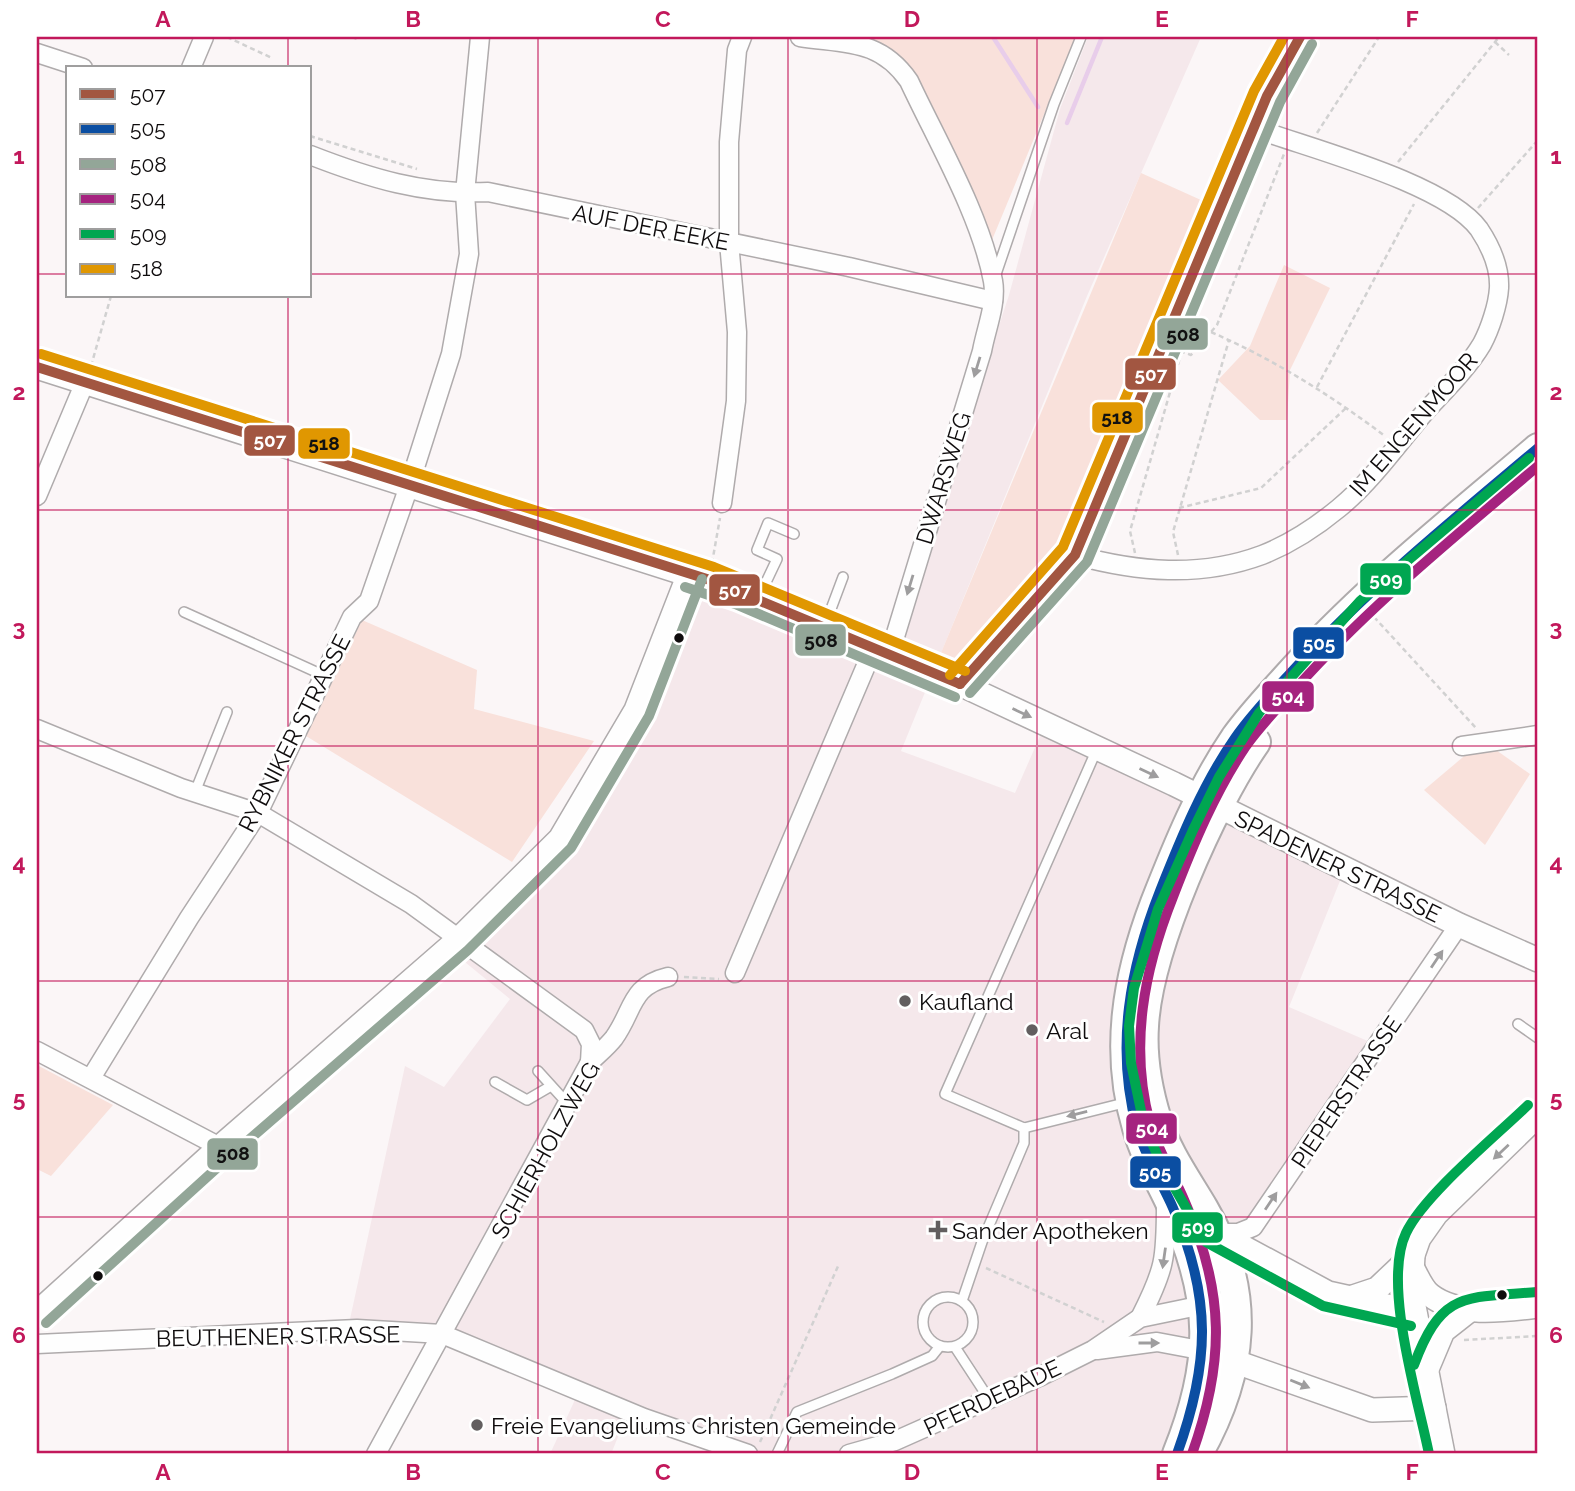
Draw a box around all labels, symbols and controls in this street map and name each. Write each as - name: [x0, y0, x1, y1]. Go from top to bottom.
- text: A: [155, 5, 171, 32]
- text: B: [405, 5, 421, 32]
- text: C: [655, 5, 671, 32]
- text: D: [904, 5, 920, 32]
- text: E: [1155, 5, 1169, 32]
- text: F: [1405, 5, 1419, 32]
- legend: [66, 66, 312, 298]
- text: 507: [130, 82, 166, 107]
- text: 505: [130, 116, 166, 141]
- text: 1: [13, 142, 25, 169]
- text: 1: [1550, 142, 1562, 169]
- text: 508: [130, 152, 167, 177]
- text: 504: [130, 186, 166, 211]
- street label: AUF DER EEKE: [570, 199, 732, 255]
- text: 509: [130, 222, 167, 247]
- text: 518: [130, 256, 163, 281]
- line badge: 508: [1156, 317, 1209, 351]
- text: 508: [1166, 323, 1200, 345]
- street label: IM ENGENMOOR: [1343, 347, 1483, 501]
- one-way arrow: [971, 357, 981, 378]
- line badge: 507: [1124, 357, 1177, 391]
- text: 507: [1135, 363, 1168, 385]
- text: 2: [13, 378, 25, 405]
- text: 2: [1550, 378, 1562, 405]
- line badge: 518: [1091, 401, 1144, 434]
- text: 518: [1101, 406, 1133, 428]
- street label: DWARSWEG: [910, 409, 976, 547]
- line badge: 507: [243, 424, 296, 457]
- line badge: 518: [297, 427, 351, 460]
- text: 507: [254, 429, 287, 451]
- text: 518: [308, 432, 340, 454]
- line badge: 509: [1359, 562, 1412, 596]
- text: 509: [1369, 568, 1403, 590]
- line badge: 507: [708, 573, 761, 607]
- one-way arrow: [905, 575, 915, 596]
- text: 507: [719, 579, 752, 601]
- text: 3: [13, 614, 25, 641]
- text: 3: [1550, 614, 1562, 641]
- line badge: 508: [794, 623, 847, 657]
- line badge: 505: [1292, 626, 1345, 660]
- text: 508: [804, 629, 838, 651]
- street label: RYBNIKER STRASSE: [233, 630, 355, 836]
- unlabelled marker: [672, 631, 686, 645]
- text: 505: [1303, 632, 1335, 654]
- line badge: 504: [1261, 680, 1315, 713]
- text: 504: [1271, 685, 1305, 707]
- one-way arrow: [1012, 707, 1032, 719]
- one-way arrow: [1139, 767, 1159, 779]
- street label: SPADENER STRASSE: [1231, 804, 1445, 928]
- text: 4: [12, 849, 26, 876]
- text: 4: [1549, 849, 1563, 876]
- one-way arrow: [1430, 949, 1443, 969]
- place label: Kaufland: [919, 988, 1014, 1015]
- marker: Kaufland: [897, 993, 913, 1009]
- street label: PIEPERSTRASSE: [1285, 1011, 1407, 1173]
- place label: Aral: [1046, 1017, 1089, 1044]
- marker: Aral: [1024, 1022, 1040, 1038]
- street label: SCHIERHOLZWEG: [485, 1057, 605, 1243]
- text: 5: [13, 1085, 26, 1112]
- text: 5: [1550, 1085, 1563, 1112]
- one-way arrow: [1066, 1109, 1088, 1120]
- line badge: 504: [1125, 1112, 1178, 1145]
- text: 504: [1135, 1117, 1169, 1139]
- line badge: 508: [206, 1137, 259, 1171]
- text: 508: [216, 1142, 250, 1164]
- one-way arrow: [1493, 1144, 1510, 1160]
- line badge: 505: [1129, 1155, 1182, 1189]
- text: 505: [1139, 1161, 1171, 1183]
- one-way arrow: [1264, 1192, 1278, 1210]
- line badge: 509: [1171, 1211, 1224, 1244]
- text: 509: [1181, 1216, 1215, 1238]
- place label: Sander Apotheken: [952, 1217, 1149, 1244]
- marker: Sander Apotheken: [930, 1222, 946, 1238]
- one-way arrow: [1159, 1247, 1170, 1269]
- unlabelled marker: [91, 1269, 105, 1283]
- unlabelled marker: [1495, 1288, 1509, 1302]
- street label: BEUTHENER STRASSE: [156, 1320, 400, 1352]
- text: 6: [12, 1321, 26, 1348]
- text: 6: [1549, 1321, 1563, 1348]
- one-way arrow: [1138, 1337, 1160, 1348]
- street label: PFERDEBADE: [919, 1353, 1065, 1441]
- one-way arrow: [1289, 1379, 1310, 1390]
- place label: Freie Evangeliums Christen Gemeinde: [491, 1412, 896, 1439]
- marker: Freie Evangeliums Christen Gemeinde: [469, 1417, 485, 1433]
- text: A: [155, 1458, 171, 1485]
- text: B: [405, 1458, 421, 1485]
- text: C: [655, 1458, 671, 1485]
- text: D: [904, 1458, 920, 1485]
- text: E: [1155, 1458, 1169, 1485]
- text: F: [1405, 1458, 1419, 1485]

